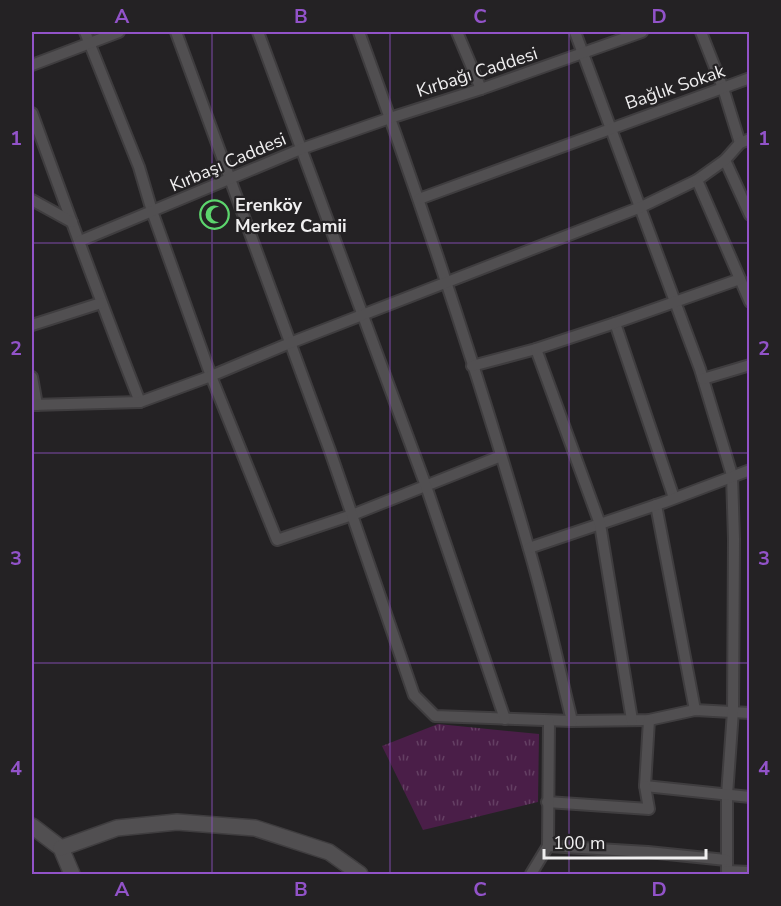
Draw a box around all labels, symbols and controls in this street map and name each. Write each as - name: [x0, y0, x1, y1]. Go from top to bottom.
- text: A: [115, 3, 130, 30]
- text: B: [294, 3, 308, 30]
- text: C: [473, 3, 487, 30]
- text: D: [651, 3, 667, 30]
- street label: Kırbağı Caddesi: [413, 41, 541, 103]
- street label: Bağlık Sokak: [622, 58, 729, 115]
- text: 1: [10, 125, 22, 152]
- text: 1: [758, 125, 770, 152]
- street label: Kırbaşı Caddesi: [166, 127, 290, 197]
- place label: Erenköy Merkez Camii: [235, 193, 347, 238]
- mosque icon: Erenköy Merkez Camii: [198, 199, 230, 231]
- text: 2: [10, 335, 22, 362]
- text: 2: [758, 335, 770, 362]
- text: 3: [10, 545, 22, 572]
- text: 3: [758, 545, 770, 572]
- text: 4: [10, 755, 22, 782]
- text: 4: [758, 755, 770, 782]
- scale bar: [544, 822, 706, 860]
- text: 100 m: [553, 831, 605, 855]
- text: A: [115, 876, 130, 903]
- text: B: [294, 876, 308, 903]
- text: C: [473, 876, 487, 903]
- text: D: [651, 876, 667, 903]

